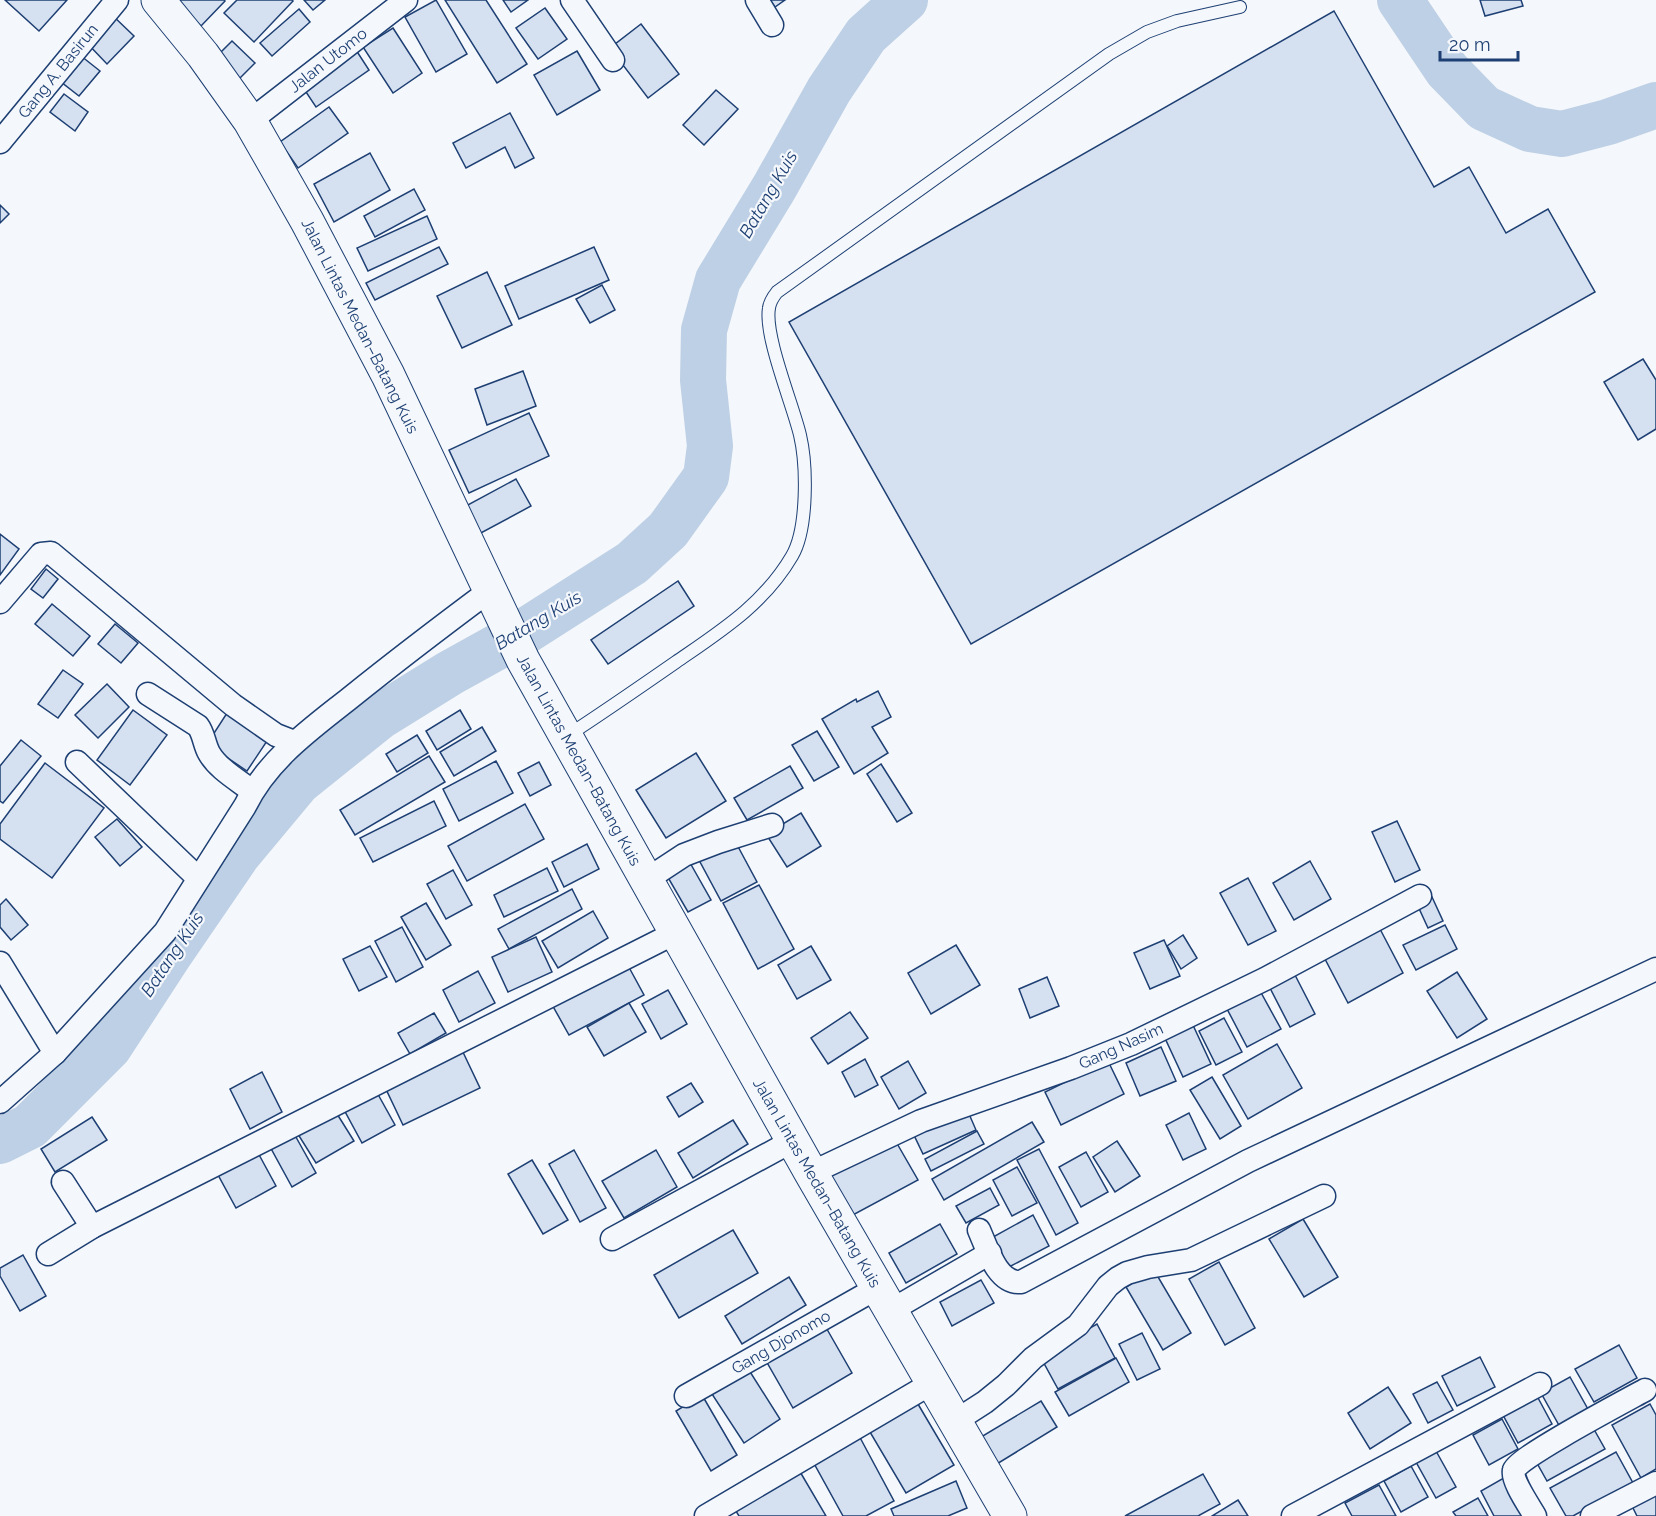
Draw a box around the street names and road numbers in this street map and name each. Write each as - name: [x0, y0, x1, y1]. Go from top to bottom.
- street label: Gang A. Basirun: [14, 20, 102, 122]
- street label: Jalan Utomo: [285, 24, 371, 96]
- street label: Jalan Lintas Medan–Batang Kuis: [297, 215, 423, 437]
- street label: Jalan Lintas Medan–Batang Kuis: [513, 651, 645, 869]
- street label: Gang Nasim: [1076, 1019, 1166, 1073]
- street label: Jalan Lintas Medan–Batang Kuis: [749, 1075, 885, 1291]
- street label: Gang Djonomo: [728, 1306, 834, 1378]

